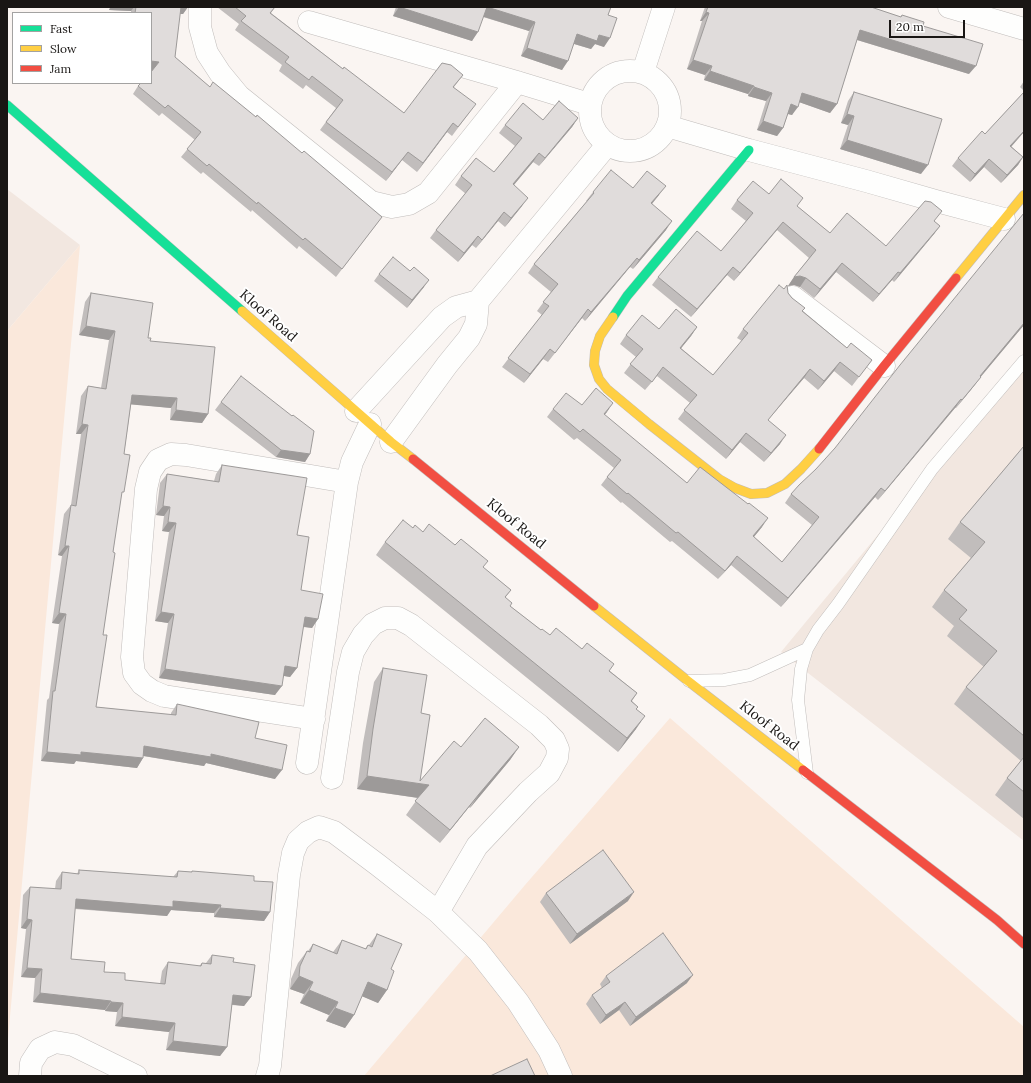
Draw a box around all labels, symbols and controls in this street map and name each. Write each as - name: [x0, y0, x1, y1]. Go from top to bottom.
- legend: [12, 12, 152, 84]
- scale bar: [891, 12, 967, 38]
- text: 20 m: [896, 19, 924, 34]
- text: Fast: [50, 21, 73, 36]
- text: Slow: [50, 41, 77, 56]
- text: Jam: [50, 61, 71, 76]
- street label: Kloof Road: [236, 287, 300, 345]
- street label: Kloof Road: [483, 495, 549, 553]
- street label: Kloof Road: [736, 698, 802, 754]

